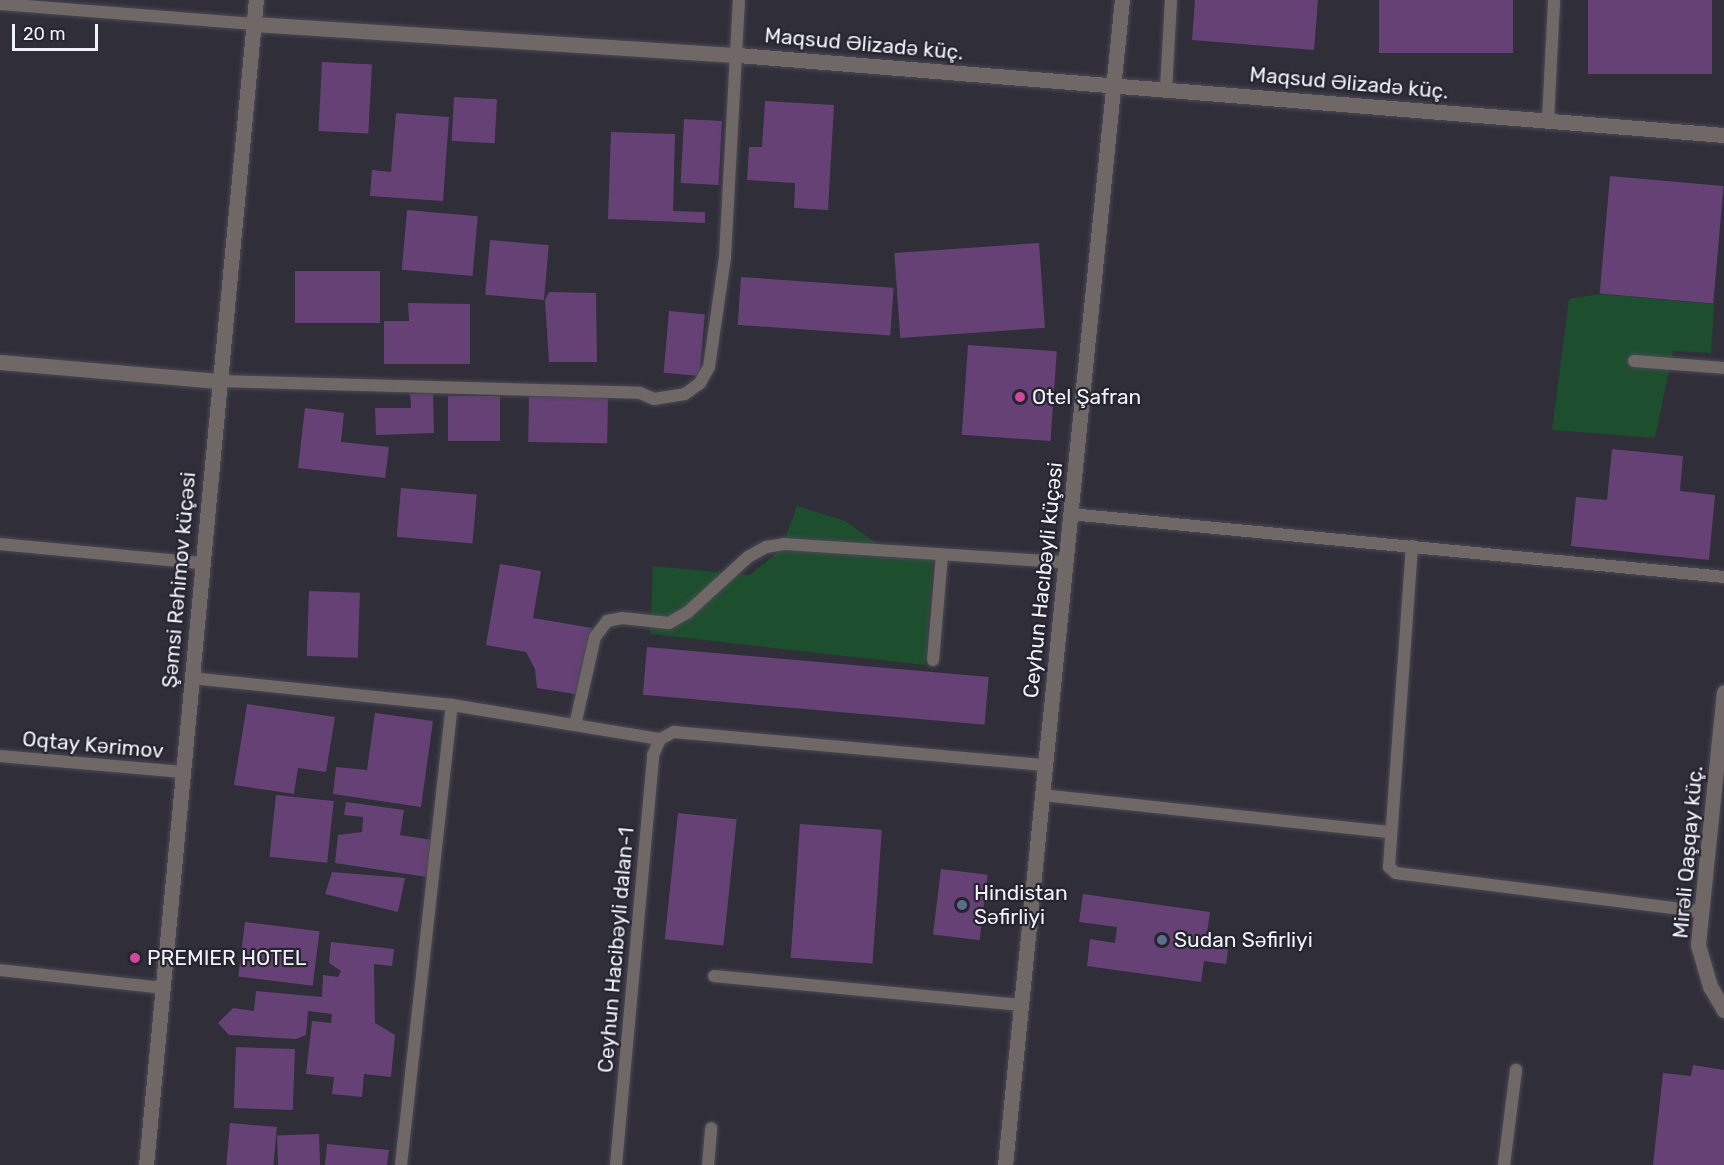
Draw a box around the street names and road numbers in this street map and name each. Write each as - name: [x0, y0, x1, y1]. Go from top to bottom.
- street label: Maqsud Əlizadə küç.: [763, 23, 965, 65]
- street label: Maqsud Əlizadə küç.: [1248, 62, 1450, 104]
- street label: Ceyhun Hacıbəyli küçəsi: [1018, 461, 1068, 699]
- street label: Şəmsi Rəhimov küçəsi: [157, 471, 201, 689]
- street label: Oqtay Kərimov: [21, 726, 165, 764]
- street label: Mirəli Qaşqay küç.: [1668, 764, 1708, 940]
- street label: Ceyhun Hacibəyli dalan-1: [593, 826, 639, 1074]

